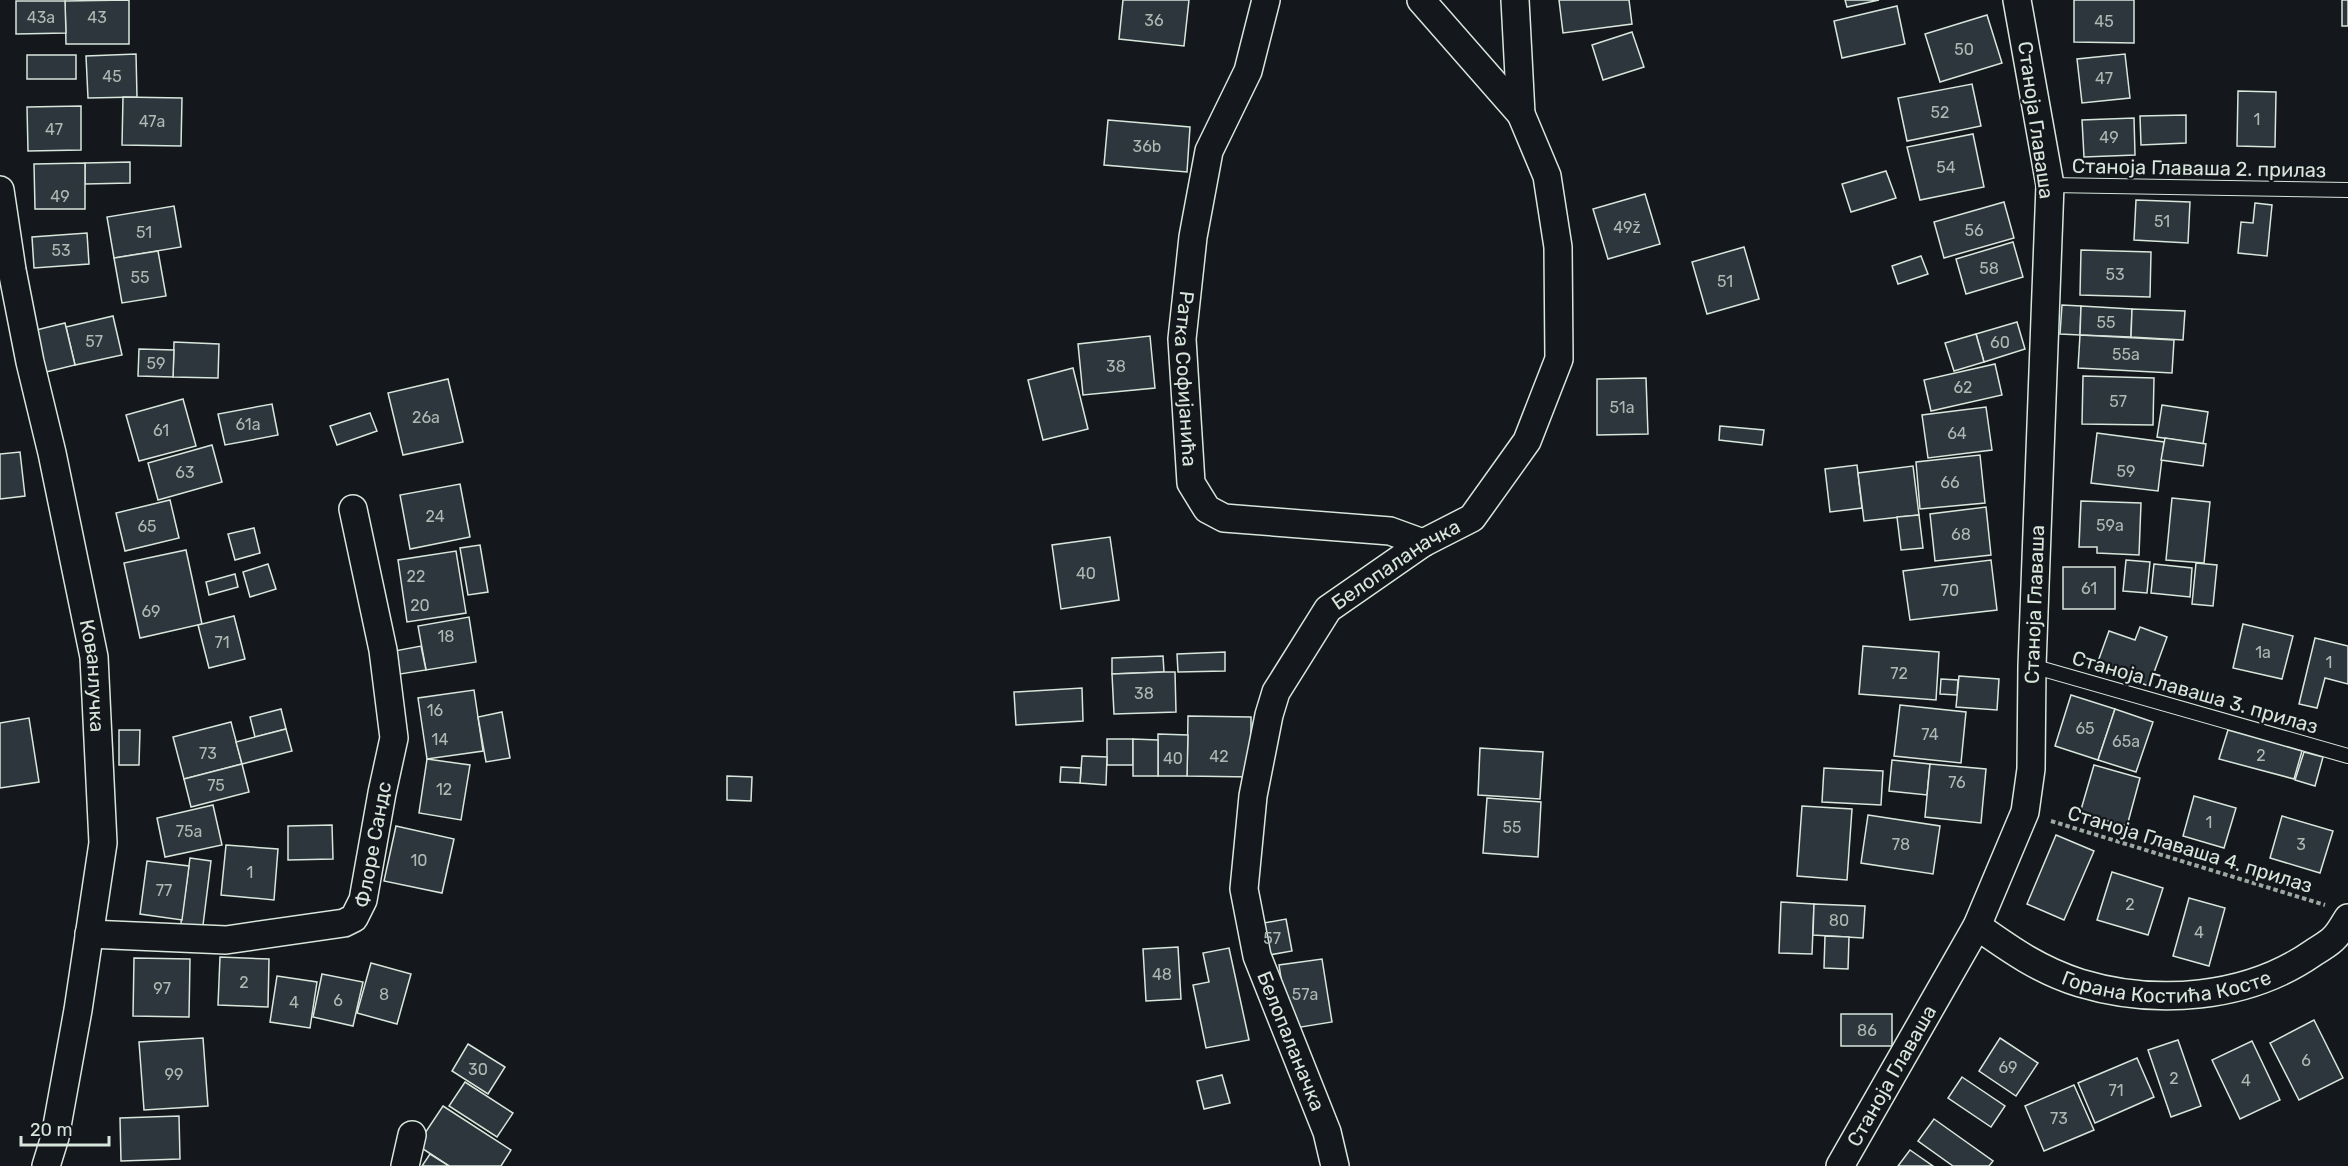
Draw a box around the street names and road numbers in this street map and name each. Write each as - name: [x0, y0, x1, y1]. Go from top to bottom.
- street label: Станоја Главаша: [2013, 40, 2059, 200]
- street label: Станоја Главаша 2. прилаз: [2072, 154, 2326, 182]
- street label: Ратка Софијанића: [1170, 290, 1202, 467]
- street label: Белопаланачка: [1327, 514, 1464, 615]
- street label: Станоја Главаша: [2020, 525, 2049, 684]
- street label: Кованлучка: [75, 617, 110, 733]
- street label: Станоја Главаша 3. прилаз: [2069, 645, 2321, 739]
- street label: Флоре Сандс: [350, 779, 396, 910]
- street label: Станоја Главаша 4. прилаз: [2065, 800, 2315, 898]
- street label: Горана Костића Косте: [2060, 960, 2272, 984]
- street label: Белопаланачка: [1252, 968, 1330, 1114]
- street label: Станоја Главаша: [1842, 1001, 1941, 1151]

